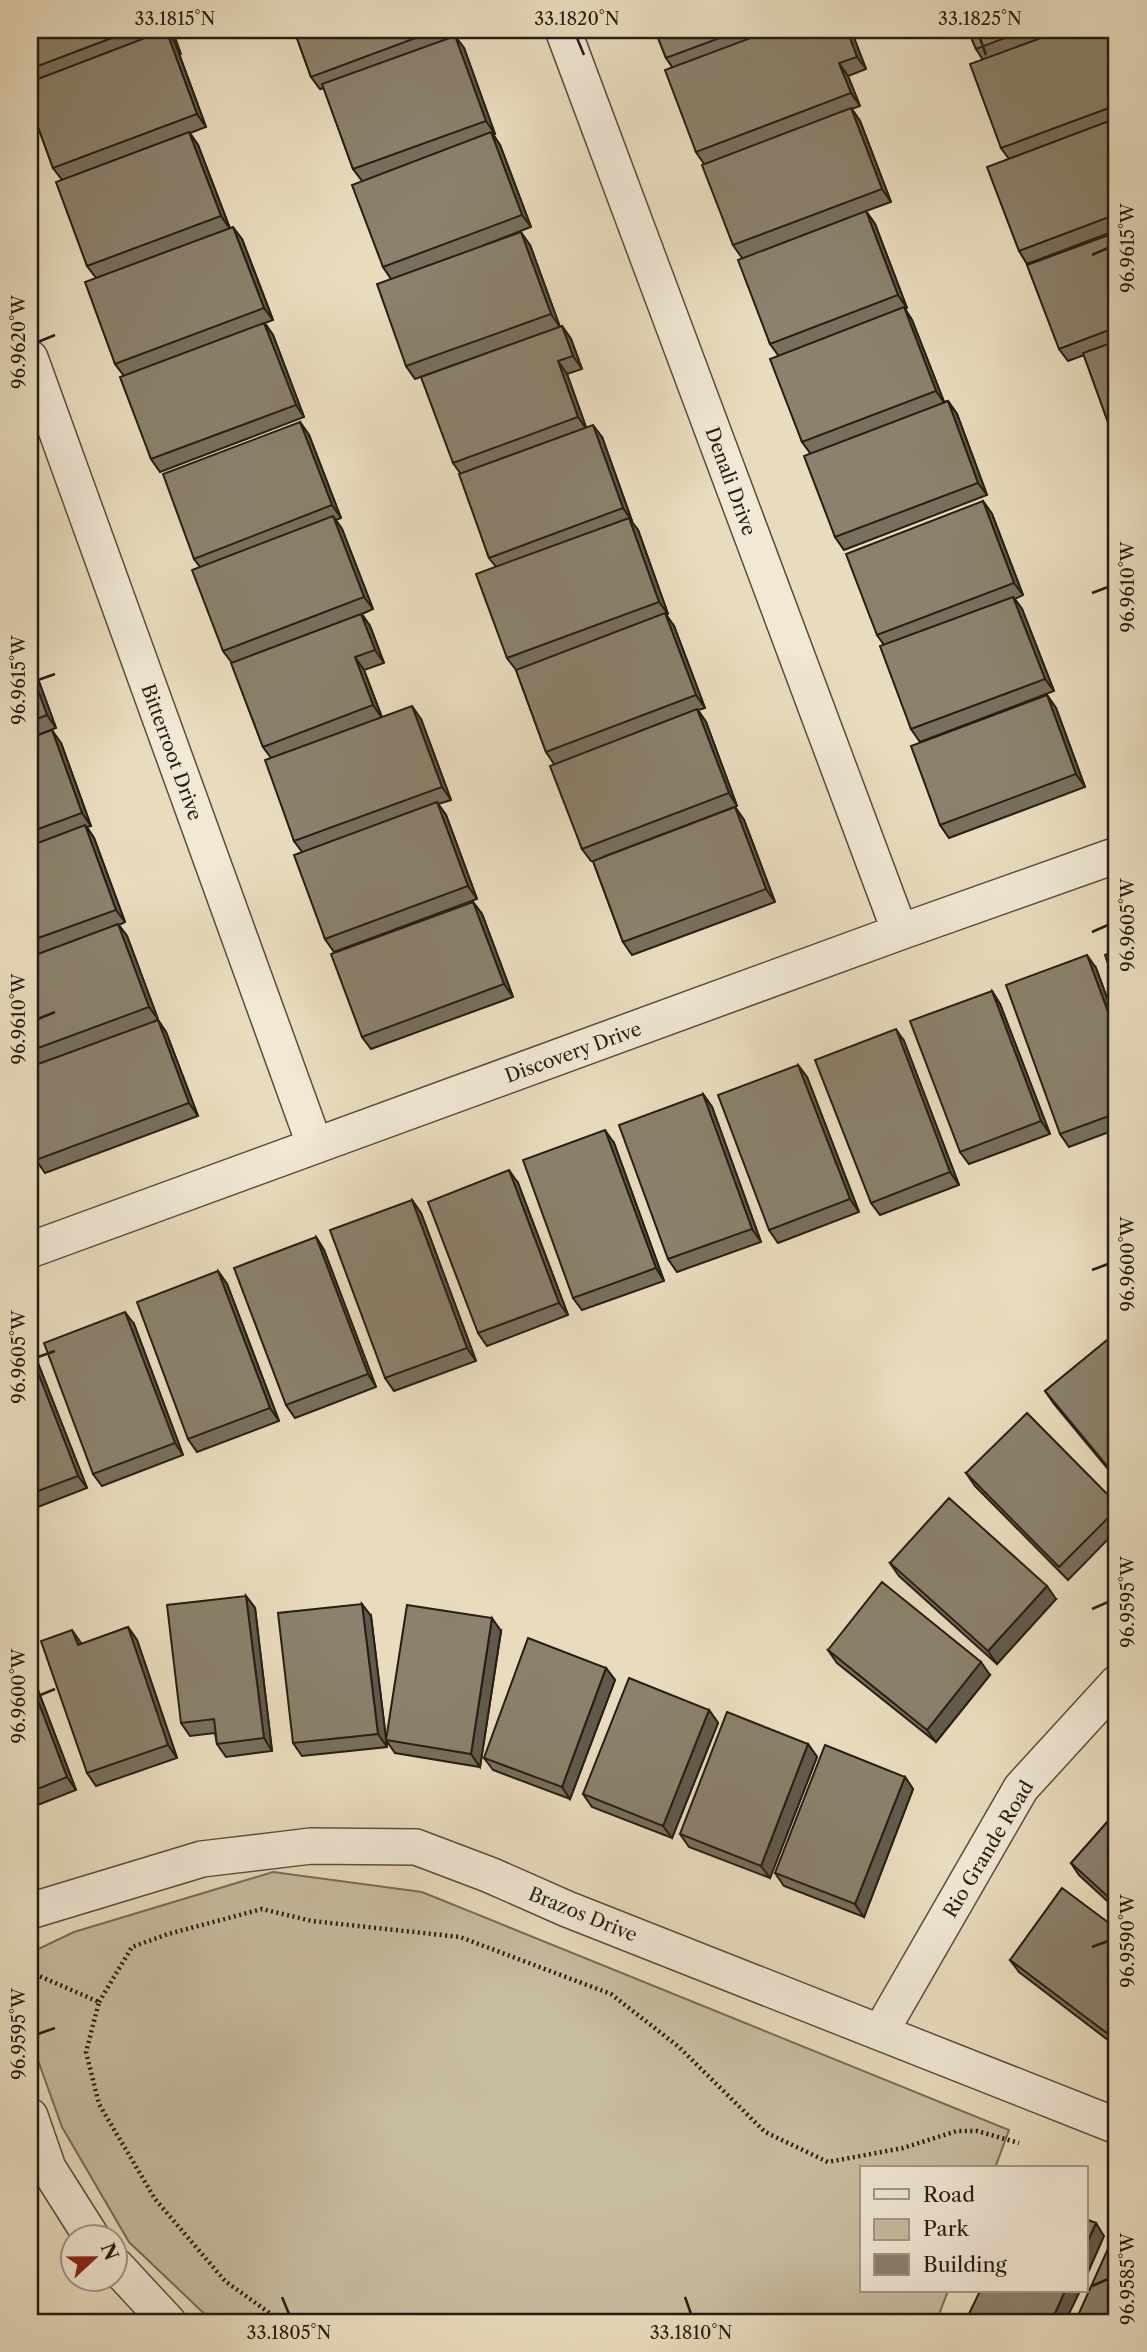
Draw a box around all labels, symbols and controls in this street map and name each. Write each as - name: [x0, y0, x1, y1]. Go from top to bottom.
- text: 33.1815°N: [135, 8, 216, 30]
- text: 33.1820°N: [534, 8, 620, 30]
- text: 33.1825°N: [938, 8, 1022, 30]
- text: 96.9615°W: [1117, 202, 1139, 293]
- text: 96.9620°W: [8, 294, 30, 389]
- street label: Denali Drive: [700, 424, 761, 539]
- text: 96.9610°W: [1117, 540, 1139, 633]
- text: 96.9615°W: [8, 634, 30, 725]
- street label: Bitterroot Drive: [136, 681, 207, 823]
- text: 96.9605°W: [1117, 877, 1139, 972]
- text: 96.9610°W: [8, 972, 30, 1065]
- street label: Discovery Drive: [502, 1017, 644, 1088]
- text: 96.9600°W: [1117, 1215, 1139, 1311]
- text: 96.9605°W: [8, 1309, 30, 1404]
- text: 96.9595°W: [1117, 1555, 1139, 1648]
- text: 96.9600°W: [8, 1647, 30, 1743]
- street label: Rio Grande Road: [938, 1776, 1039, 1922]
- street label: Brazos Drive: [525, 1882, 641, 1947]
- text: 96.9590°W: [1117, 1893, 1139, 1988]
- text: 96.9595°W: [8, 1987, 30, 2080]
- legend: [860, 2166, 1088, 2292]
- text: Road: [923, 2182, 975, 2207]
- text: Park: [923, 2216, 969, 2241]
- north arrow: [60, 2222, 130, 2292]
- text: 96.9585°W: [1117, 2232, 1139, 2325]
- text: N: [96, 2240, 123, 2264]
- text: Building: [923, 2252, 1008, 2277]
- text: 33.1805°N: [247, 2322, 332, 2344]
- text: 33.1810°N: [650, 2322, 732, 2344]

